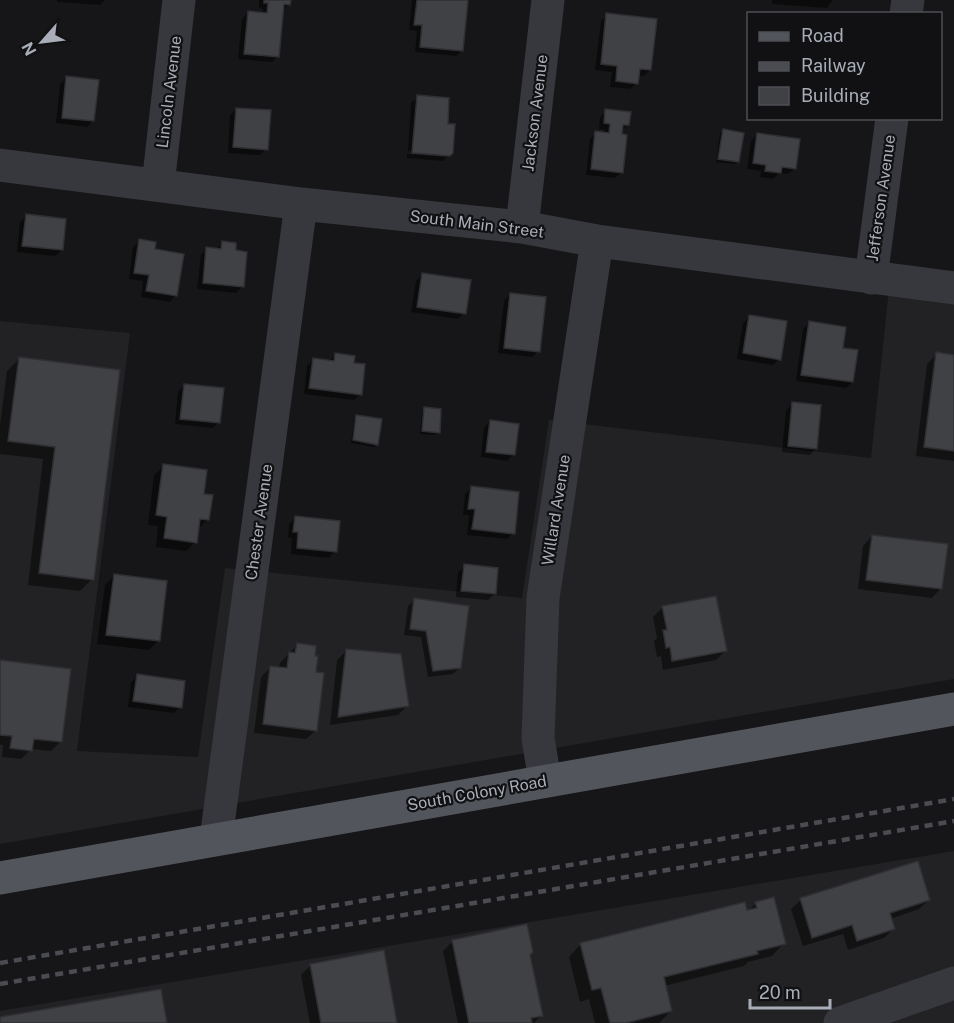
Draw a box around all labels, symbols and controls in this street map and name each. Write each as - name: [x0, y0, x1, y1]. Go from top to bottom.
- north arrow: [12, 12, 72, 72]
- legend: [747, 12, 942, 120]
- text: Road: [801, 25, 844, 46]
- street label: Lincoln Avenue: [153, 35, 185, 149]
- text: N: [18, 39, 41, 59]
- street label: Jackson Avenue: [518, 53, 552, 173]
- text: Railway: [801, 55, 866, 76]
- text: Building: [801, 85, 870, 106]
- street label: Jefferson Avenue: [863, 133, 899, 263]
- street label: South Main Street: [409, 206, 545, 242]
- street label: Willard Avenue: [538, 453, 574, 567]
- street label: Chester Avenue: [241, 463, 277, 581]
- street label: South Colony Road: [406, 771, 548, 815]
- scale bar: [750, 972, 830, 1010]
- text: 20 m: [759, 982, 801, 1003]

